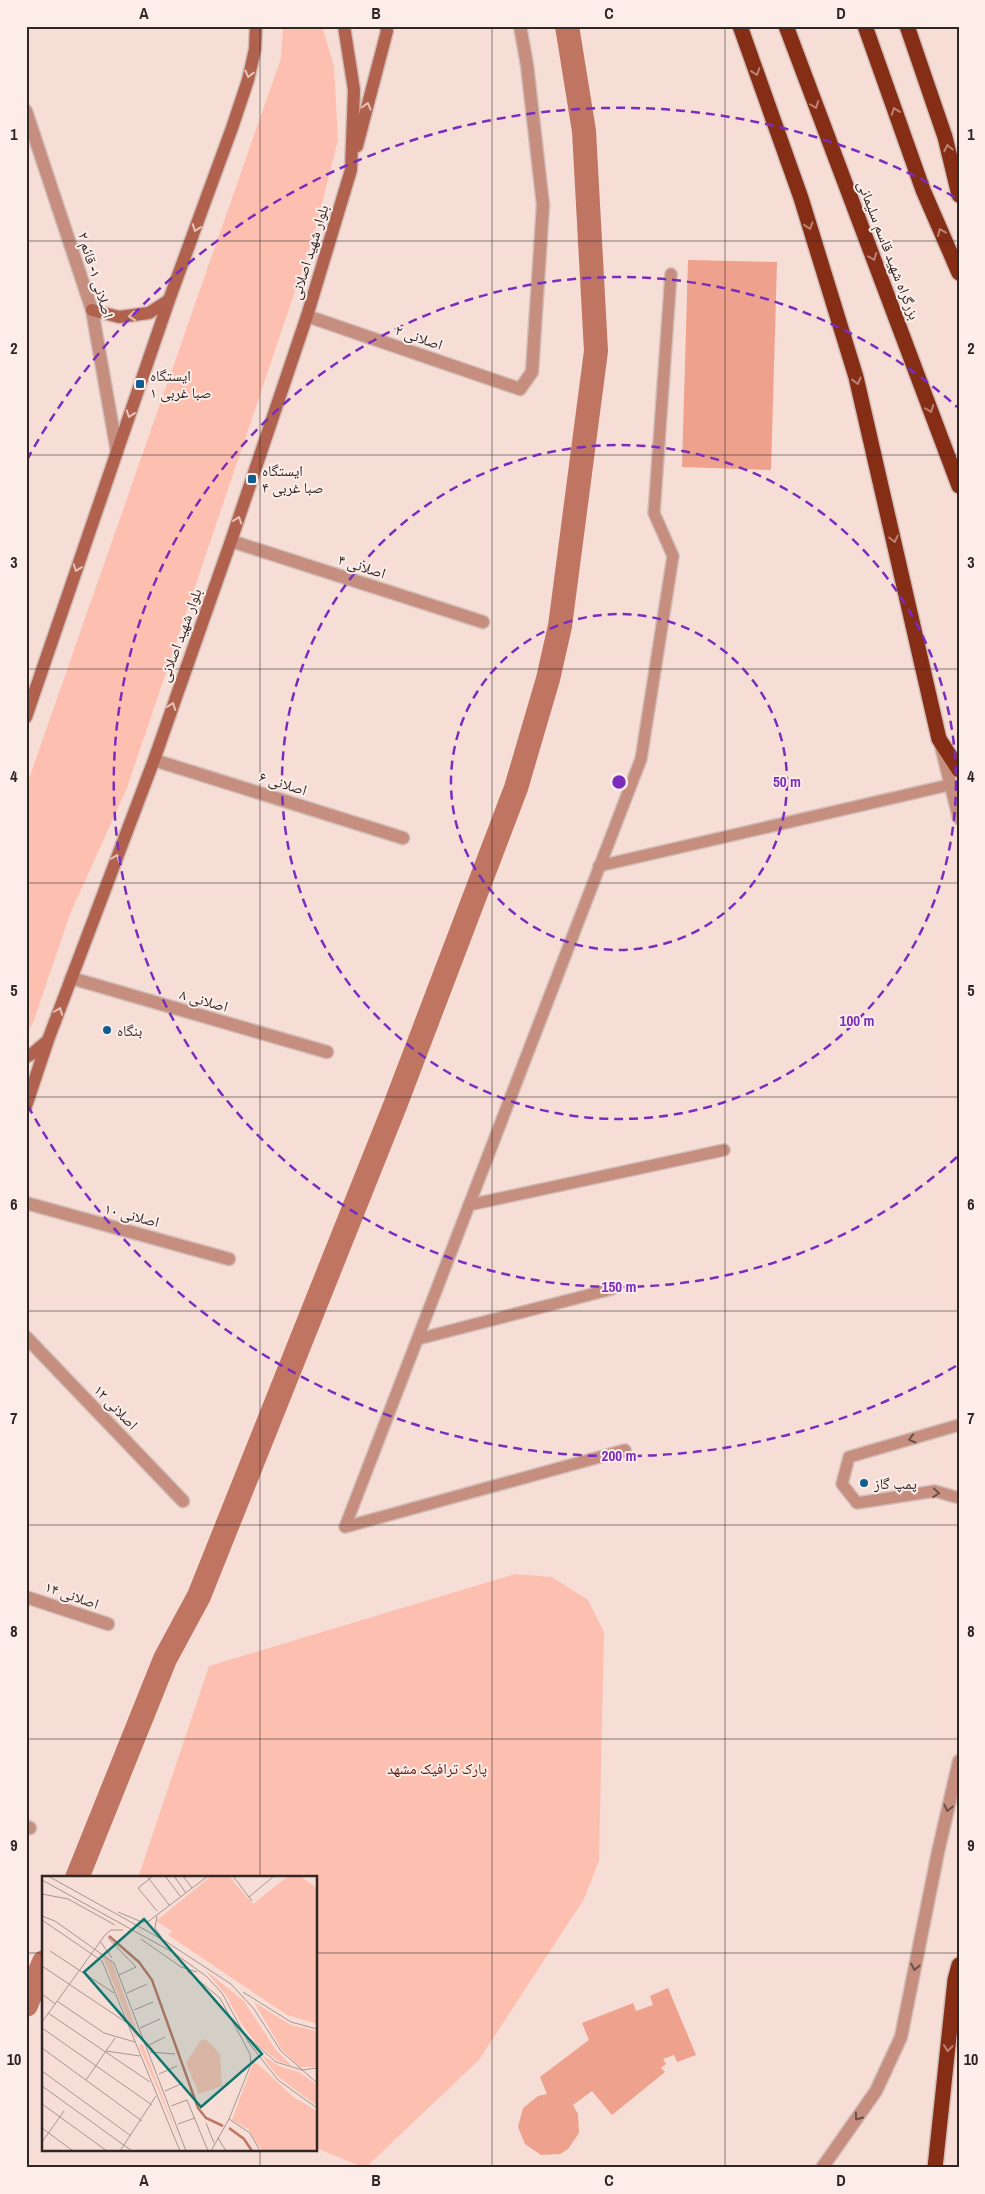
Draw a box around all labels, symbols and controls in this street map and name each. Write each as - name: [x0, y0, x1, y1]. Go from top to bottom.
- text: A: [139, 2, 149, 24]
- text: B: [371, 2, 381, 24]
- text: C: [604, 2, 614, 24]
- text: D: [836, 2, 846, 24]
- one-way arrow: [750, 67, 760, 76]
- one-way arrow: [244, 70, 255, 79]
- one-way arrow: [809, 100, 819, 108]
- one-way arrow: [362, 102, 372, 110]
- one-way arrow: [891, 108, 901, 116]
- text: 1: [10, 123, 18, 145]
- text: 1: [967, 123, 975, 145]
- one-way arrow: [943, 143, 954, 152]
- street label: بزرگراه شهید قاسم سلیمانی: [853, 177, 925, 323]
- street label: بلوار شهید اصلانی: [285, 202, 333, 302]
- one-way arrow: [804, 221, 814, 229]
- one-way arrow: [192, 223, 202, 231]
- one-way arrow: [936, 228, 947, 237]
- street label: اصلانی ۱- قائم ۲: [73, 229, 119, 321]
- one-way arrow: [866, 252, 877, 261]
- one-way arrow: [128, 310, 137, 320]
- street label: اصلانی ۲: [392, 319, 446, 355]
- text: 2: [10, 337, 18, 359]
- text: 2: [967, 337, 975, 359]
- place label: ایستگاه صبا غربی ۱: [150, 365, 212, 403]
- one-way arrow: [851, 377, 862, 386]
- marker: ایستگاه صبا غربی ۱: [134, 378, 146, 390]
- one-way arrow: [924, 404, 934, 413]
- one-way arrow: [126, 409, 136, 418]
- place label: ایستگاه صبا غربی ۴: [262, 460, 324, 498]
- marker: ایستگاه صبا غربی ۴: [246, 473, 258, 485]
- one-way arrow: [232, 516, 242, 524]
- one-way arrow: [888, 535, 899, 544]
- street label: اصلانی ۴: [335, 548, 389, 584]
- text: 3: [10, 551, 18, 573]
- text: 3: [967, 551, 975, 573]
- one-way arrow: [73, 563, 83, 571]
- street label: بلوار شهید اصلانی: [153, 585, 207, 685]
- one-way arrow: [167, 702, 177, 711]
- text: 4: [10, 765, 18, 787]
- text: 4: [967, 765, 975, 787]
- street label: اصلانی ۶: [256, 766, 310, 800]
- text: 50 m: [773, 771, 801, 792]
- centre of rings: [610, 773, 628, 791]
- one-way arrow: [110, 855, 120, 863]
- text: 5: [10, 979, 18, 1001]
- text: 5: [967, 979, 975, 1001]
- street label: اصلانی ۸: [177, 983, 231, 1017]
- one-way arrow: [53, 1007, 63, 1015]
- text: 100 m: [840, 1010, 874, 1031]
- place label: بنگاه: [117, 1020, 142, 1041]
- marker: بنگاه: [101, 1024, 113, 1036]
- text: 6: [10, 1193, 18, 1215]
- text: 6: [967, 1193, 975, 1215]
- street label: اصلانی ۱۰: [102, 1198, 162, 1232]
- text: 150 m: [602, 1276, 636, 1297]
- street label: اصلانی ۱۲: [89, 1380, 143, 1434]
- text: 7: [10, 1407, 18, 1429]
- text: 7: [967, 1407, 975, 1429]
- one-way arrow: [908, 1433, 917, 1443]
- text: 200 m: [602, 1445, 636, 1466]
- place label: پمپ گاز: [873, 1473, 917, 1494]
- marker: پمپ گاز: [858, 1477, 870, 1489]
- one-way arrow: [933, 1487, 941, 1498]
- street label: اصلانی ۱۴: [42, 1576, 102, 1614]
- text: 8: [10, 1620, 18, 1642]
- text: 8: [967, 1620, 975, 1642]
- park label: پارک ترافیک مشهد: [387, 1758, 487, 1779]
- one-way arrow: [943, 1804, 954, 1813]
- text: 9: [10, 1834, 18, 1856]
- text: 9: [967, 1834, 975, 1856]
- inset map: [42, 1876, 318, 2152]
- one-way arrow: [910, 1963, 921, 1972]
- one-way arrow: [943, 2045, 954, 2053]
- text: 10: [7, 2048, 21, 2070]
- text: 10: [964, 2048, 978, 2070]
- one-way arrow: [855, 2111, 864, 2121]
- text: A: [139, 2169, 149, 2191]
- text: B: [371, 2169, 381, 2191]
- text: C: [604, 2169, 614, 2191]
- text: D: [836, 2169, 846, 2191]

